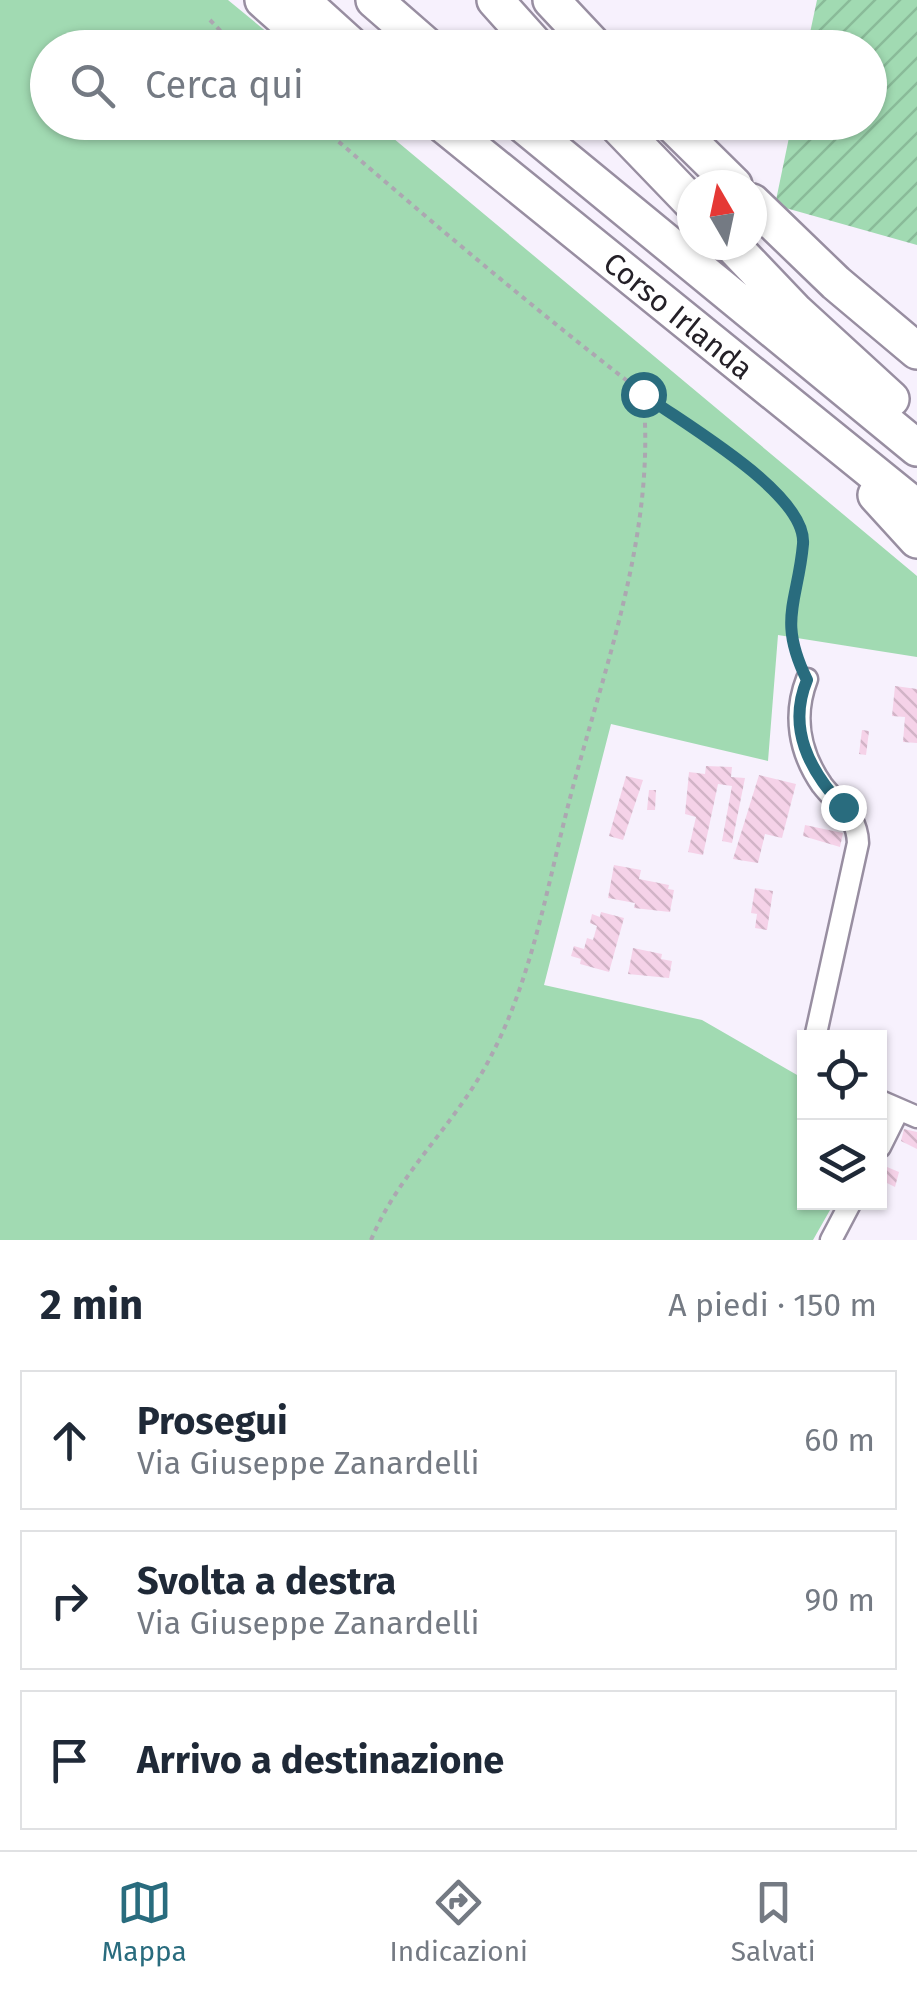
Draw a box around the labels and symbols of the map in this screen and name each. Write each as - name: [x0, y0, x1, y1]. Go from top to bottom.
- north arrow: [677, 170, 767, 260]
- street label: Corso Irlanda: [596, 245, 760, 387]
- route start: [621, 372, 667, 418]
- route end: [821, 785, 867, 831]

